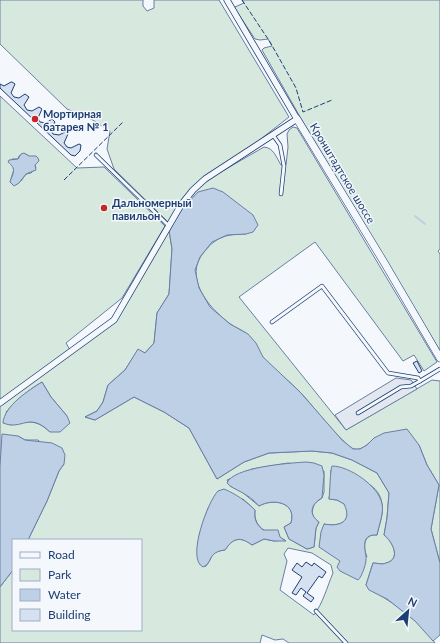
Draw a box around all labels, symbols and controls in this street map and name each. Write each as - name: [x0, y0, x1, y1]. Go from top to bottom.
- place label: Мортирная батарея № 1: [43, 107, 109, 133]
- marker: Мортирная батарея № 1: [30, 114, 40, 124]
- street label: Кронштадтское шоссе: [308, 120, 378, 226]
- place label: Дальномерный павильон: [112, 196, 192, 222]
- marker: Дальномерный павильон: [99, 203, 109, 213]
- legend: [12, 539, 142, 631]
- text: Road: [48, 547, 75, 562]
- text: Park: [48, 567, 72, 582]
- text: Water: [48, 587, 81, 602]
- north arrow: [388, 591, 428, 631]
- text: N: [406, 594, 419, 609]
- text: Building: [48, 607, 91, 622]

